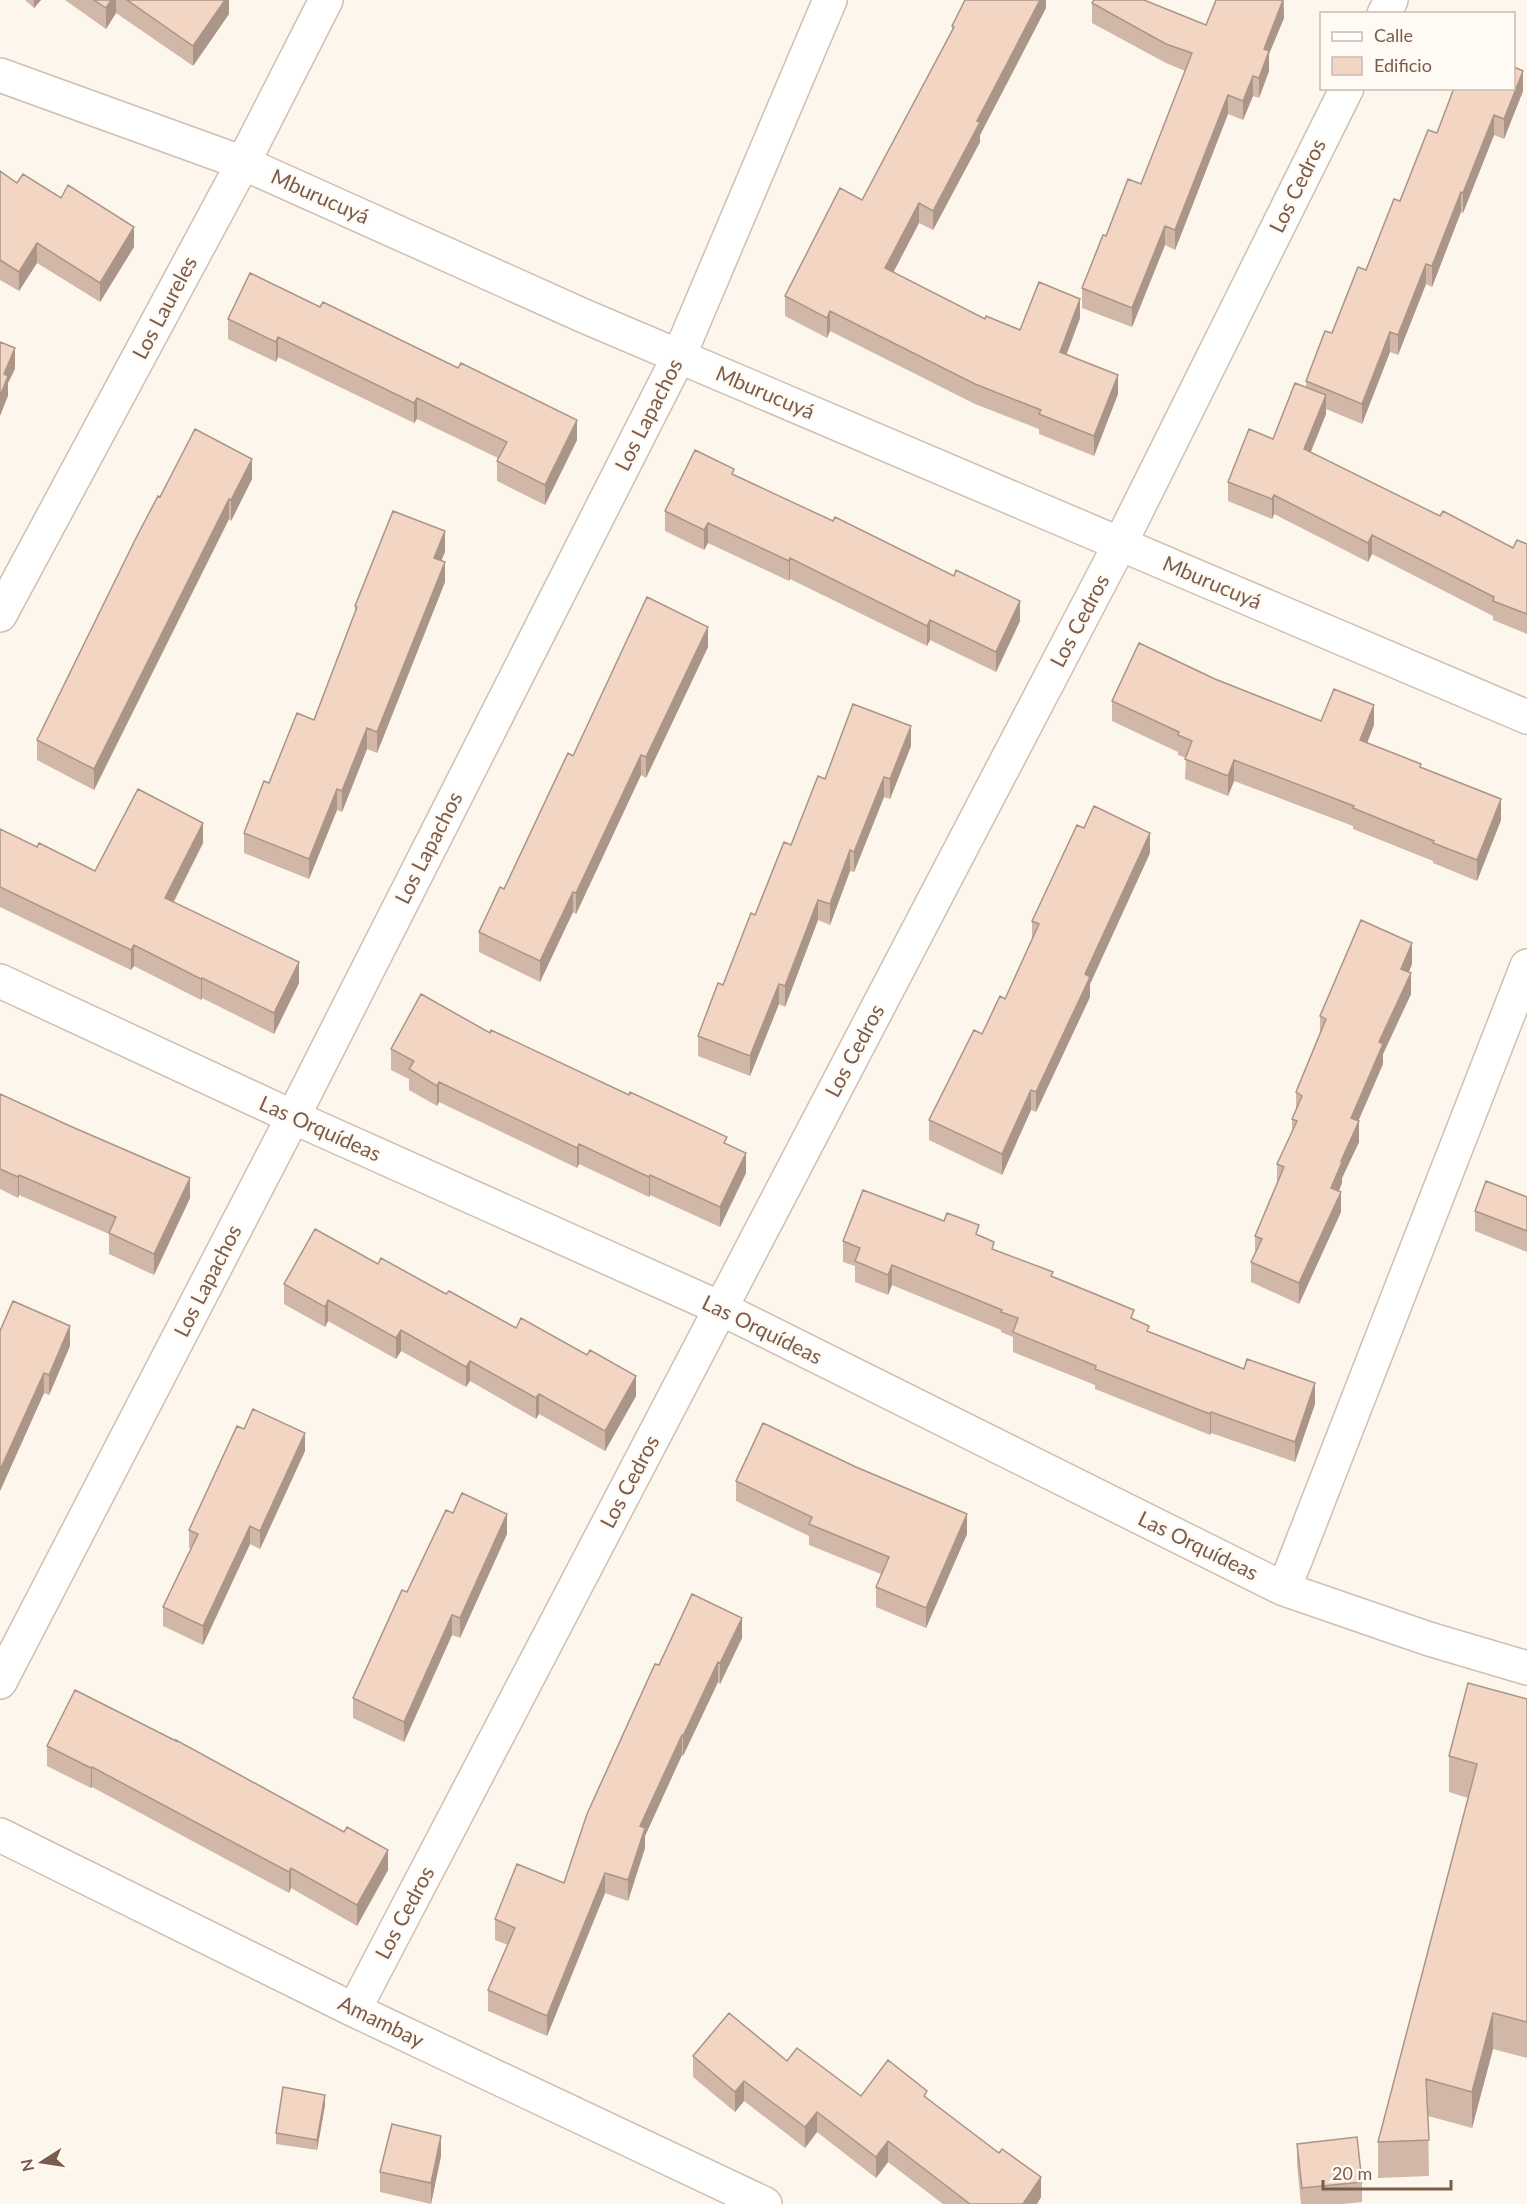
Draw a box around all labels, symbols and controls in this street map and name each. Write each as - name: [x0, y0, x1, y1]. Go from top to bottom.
- legend: [1320, 12, 1515, 90]
- text: Calle: [1374, 24, 1413, 46]
- text: Edificio: [1374, 54, 1432, 76]
- street label: Los Cedros: [1263, 134, 1330, 236]
- street label: Mburucuyá: [268, 163, 374, 228]
- street label: Los Laureles: [126, 252, 201, 363]
- street label: Los Lapachos: [609, 354, 687, 475]
- street label: Mburucuyá: [712, 360, 819, 424]
- street label: Mburucuyá: [1159, 550, 1266, 614]
- street label: Los Cedros: [1044, 570, 1113, 671]
- street label: Los Lapachos: [389, 787, 467, 908]
- street label: Los Cedros: [819, 1000, 888, 1101]
- street label: Las Orquídeas: [256, 1090, 385, 1166]
- street label: Los Lapachos: [168, 1220, 246, 1341]
- street label: Las Orquídeas: [699, 1289, 827, 1368]
- street label: Los Cedros: [594, 1431, 663, 1532]
- street label: Las Orquídeas: [1135, 1505, 1263, 1584]
- street label: Los Cedros: [369, 1862, 438, 1963]
- street label: Amambay: [335, 1989, 429, 2052]
- north arrow: [12, 2132, 72, 2192]
- scale bar: [1323, 2153, 1450, 2191]
- text: N: [16, 2157, 37, 2173]
- text: 20 m: [1332, 2162, 1372, 2184]

